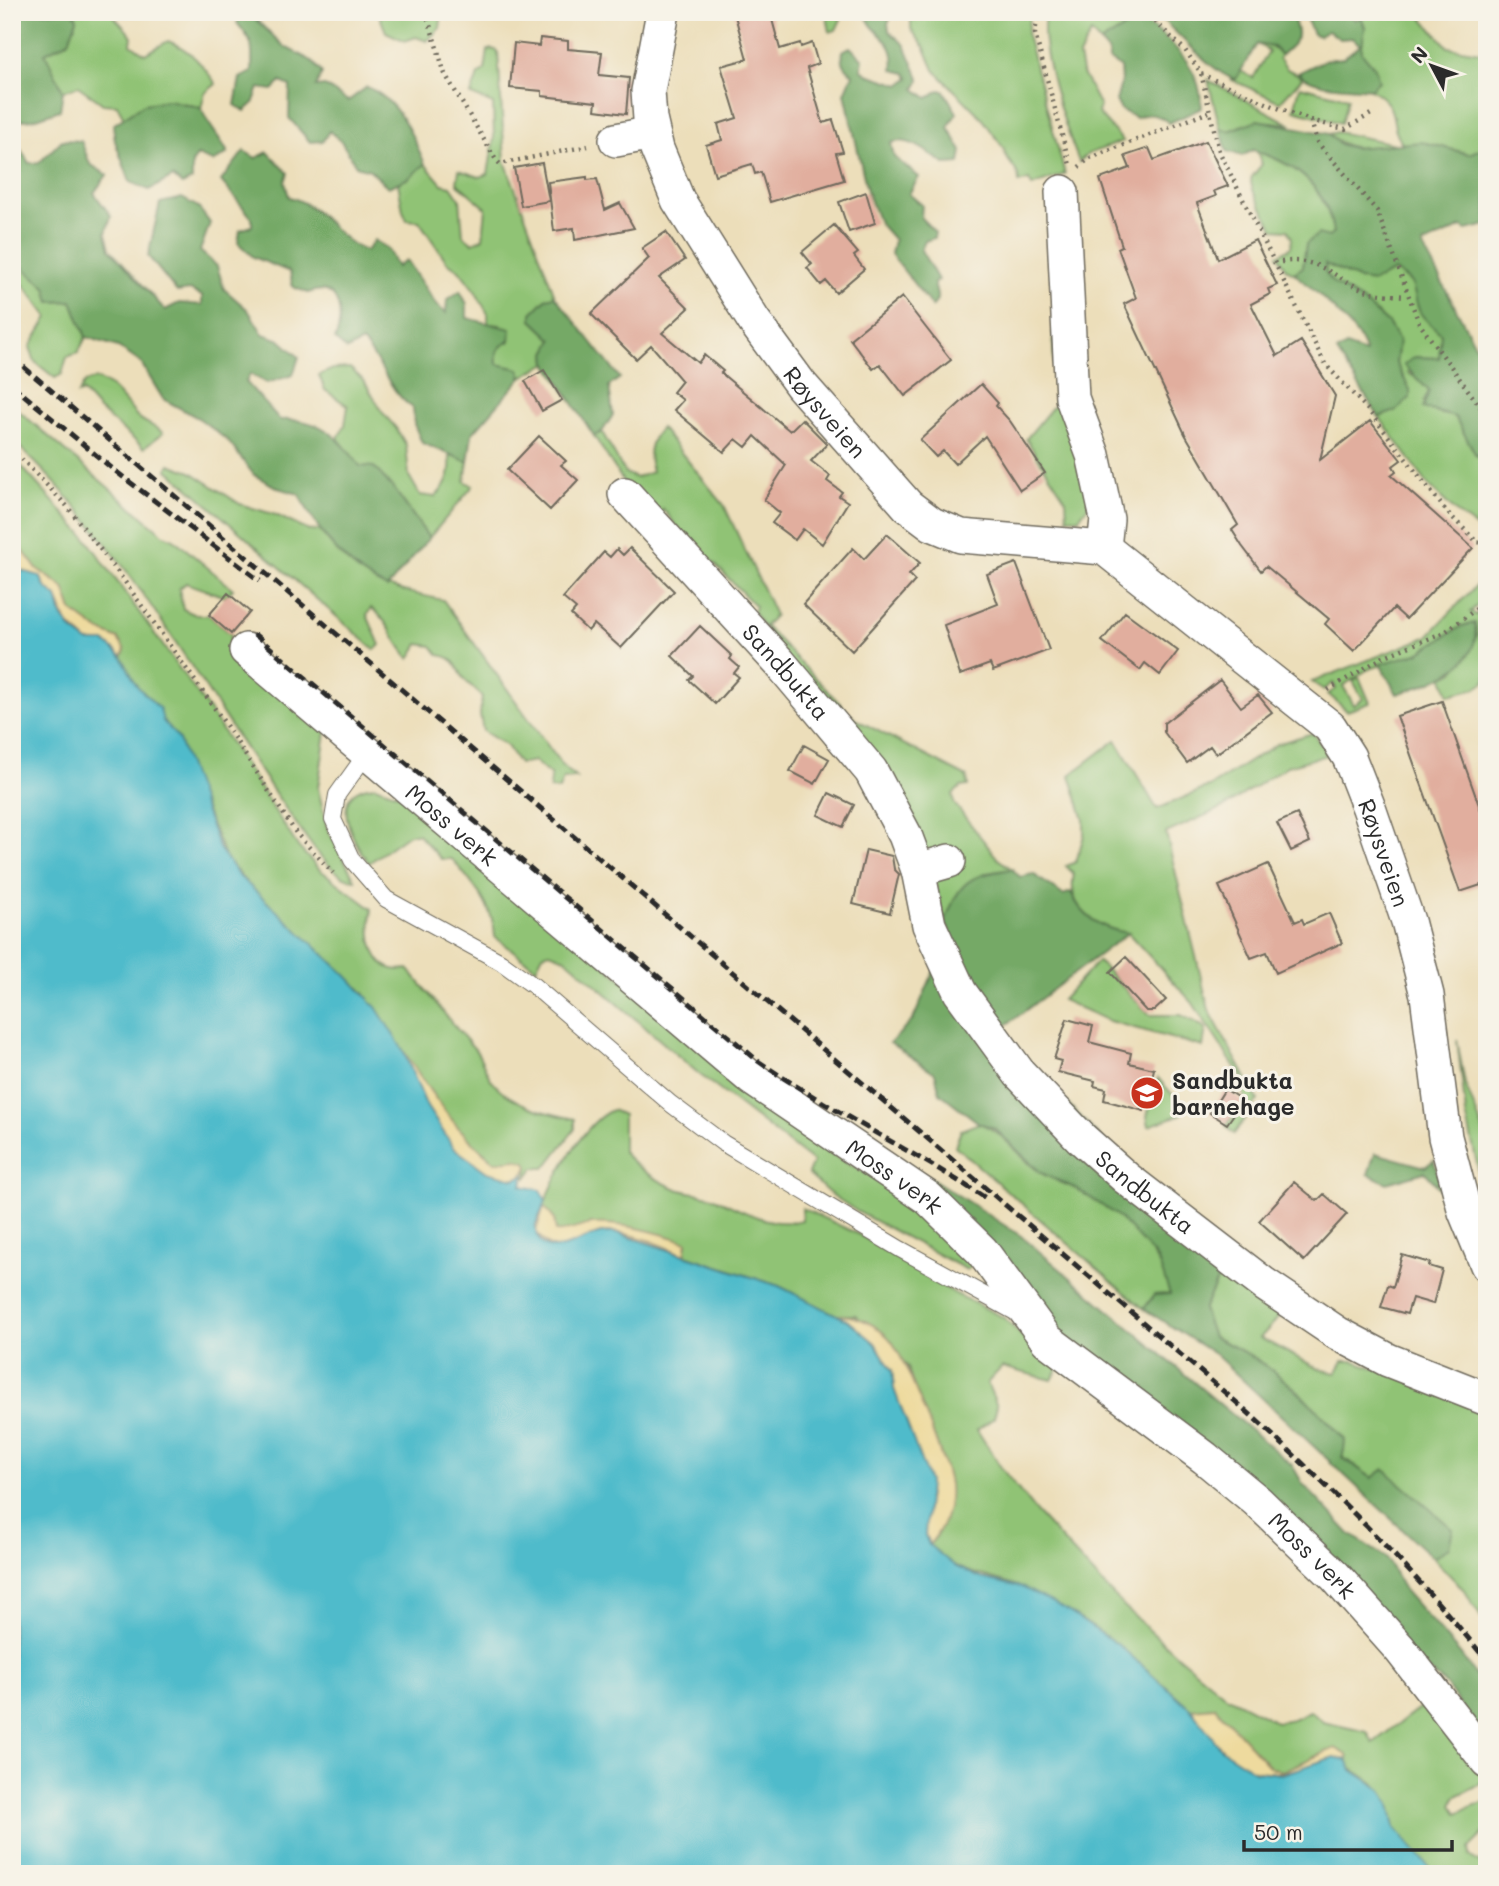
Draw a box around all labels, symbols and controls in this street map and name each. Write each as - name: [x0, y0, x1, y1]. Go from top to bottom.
- north arrow: [1398, 32, 1468, 102]
- text: N: [1405, 41, 1433, 68]
- street label: Røysveien: [777, 360, 873, 464]
- street label: Sandbukta: [736, 617, 837, 726]
- street label: Moss verk: [400, 777, 504, 872]
- street label: Røysveien: [1352, 794, 1417, 911]
- place label: Sandbukta barnehage: [1172, 1065, 1295, 1121]
- school or university icon: Sandbukta barnehage: [1128, 1074, 1166, 1112]
- street label: Moss verk: [840, 1132, 950, 1220]
- street label: Sandbukta: [1089, 1143, 1201, 1240]
- street label: Moss verk: [1262, 1505, 1363, 1605]
- scale bar: [1244, 1809, 1452, 1853]
- text: 50 m: [1254, 1818, 1303, 1845]

